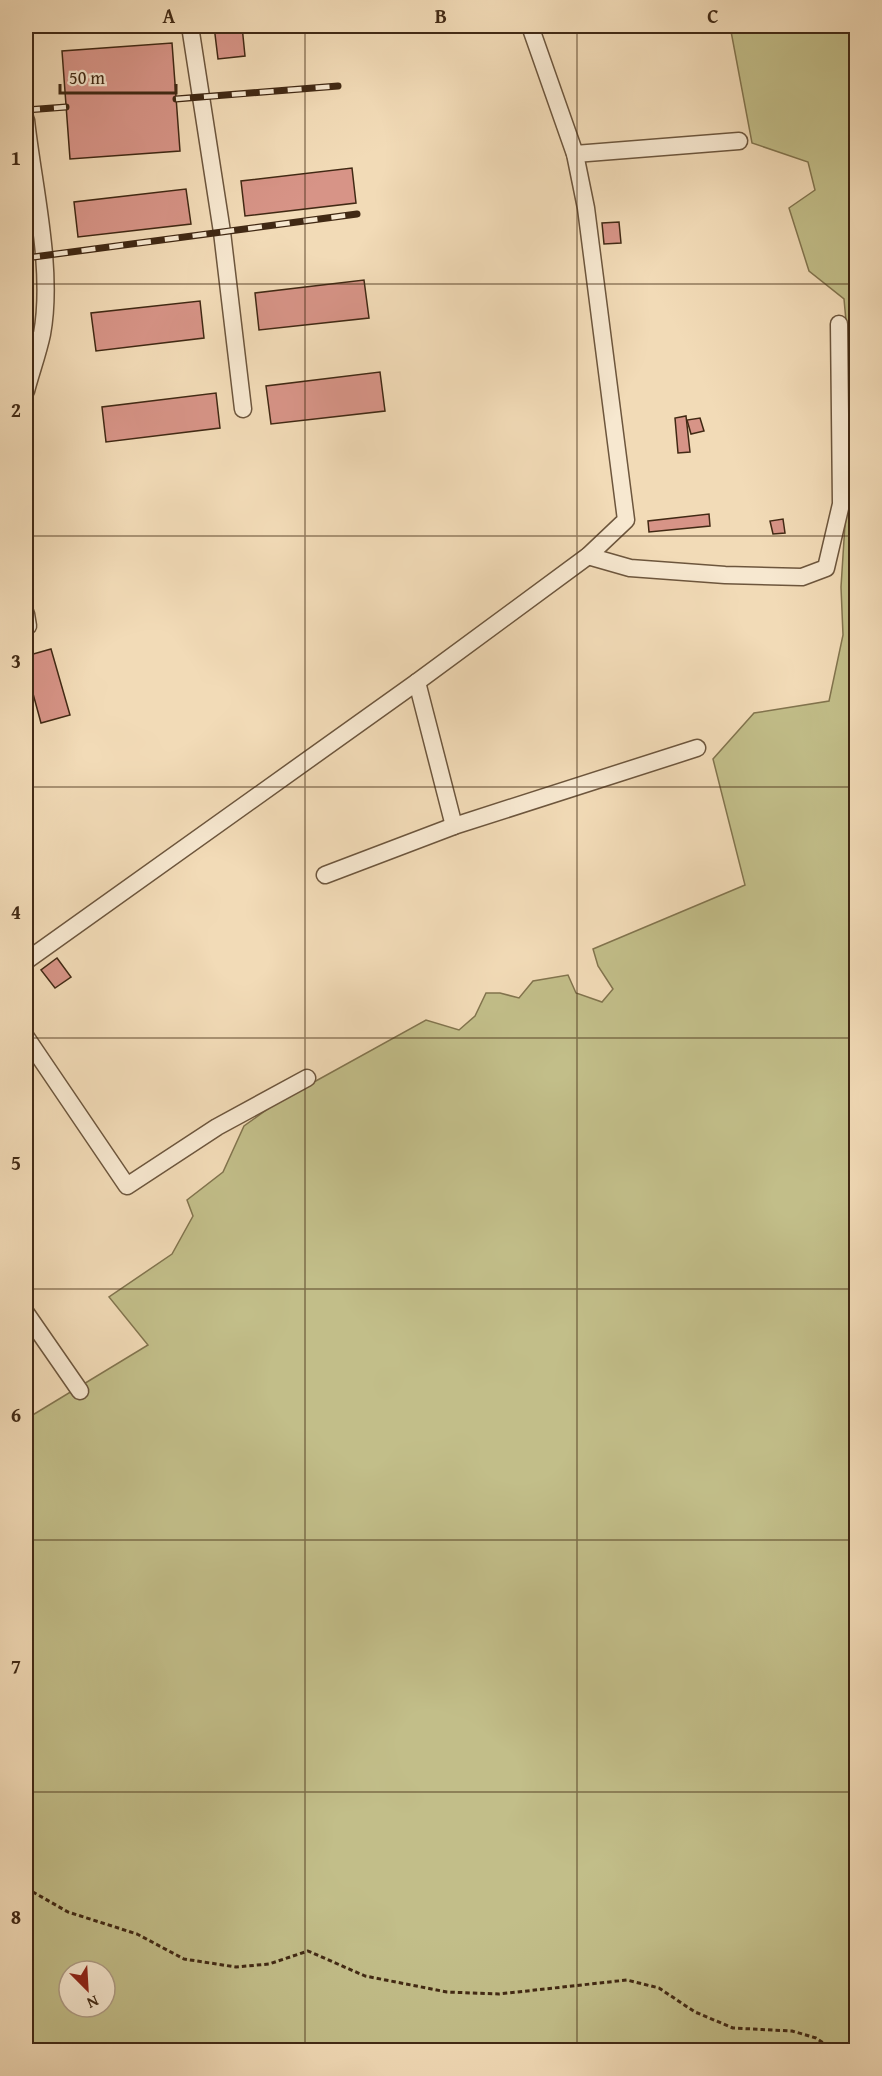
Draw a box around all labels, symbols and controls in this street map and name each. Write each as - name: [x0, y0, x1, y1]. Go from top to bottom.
- text: A: [163, 1, 176, 30]
- text: B: [435, 1, 447, 30]
- text: C: [707, 1, 719, 30]
- scale bar: [60, 57, 176, 95]
- text: 50 m: [69, 64, 105, 91]
- text: 1: [11, 143, 21, 172]
- text: 2: [11, 395, 21, 424]
- text: 3: [11, 646, 21, 675]
- text: 4: [11, 897, 21, 926]
- text: 5: [11, 1148, 21, 1177]
- text: 6: [11, 1400, 21, 1429]
- text: 7: [11, 1651, 21, 1680]
- text: 8: [11, 1902, 21, 1931]
- north arrow: [57, 1959, 117, 2019]
- text: N: [83, 1990, 103, 2016]

